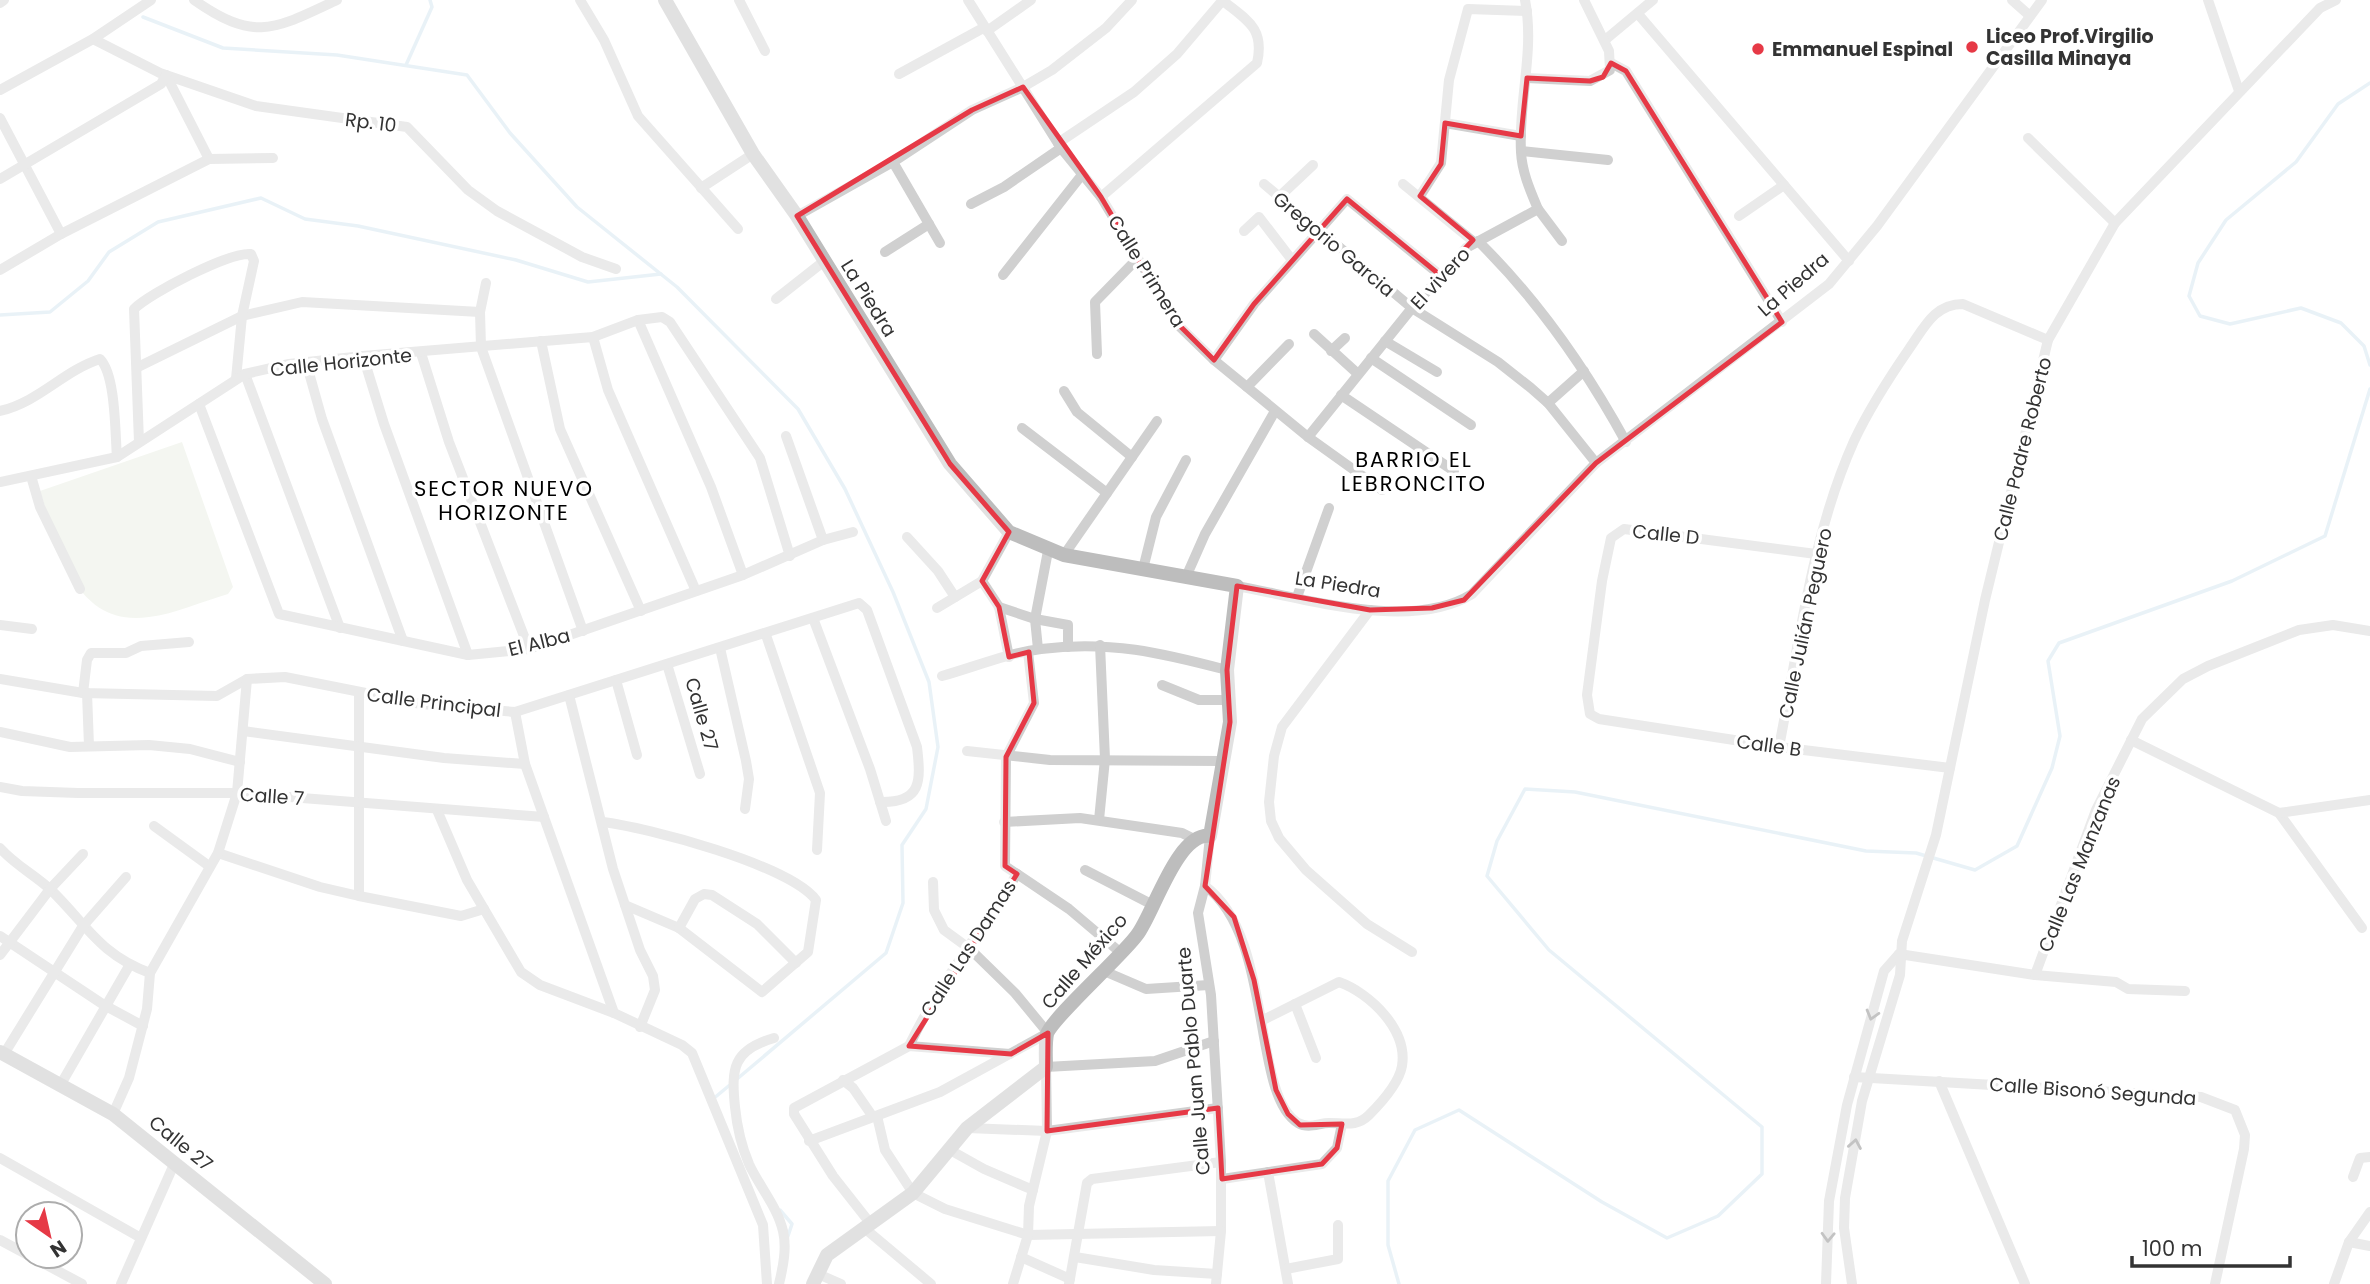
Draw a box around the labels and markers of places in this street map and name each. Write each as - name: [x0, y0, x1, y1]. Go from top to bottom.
- place label: Liceo Prof.Virgilio Casilla Minaya: [1986, 23, 2154, 72]
- place label: Emmanuel Espinal: [1772, 36, 1953, 63]
- marker: Liceo Prof.Virgilio Casilla Minaya: [1964, 39, 1980, 55]
- marker: Emmanuel Espinal: [1750, 41, 1766, 57]

